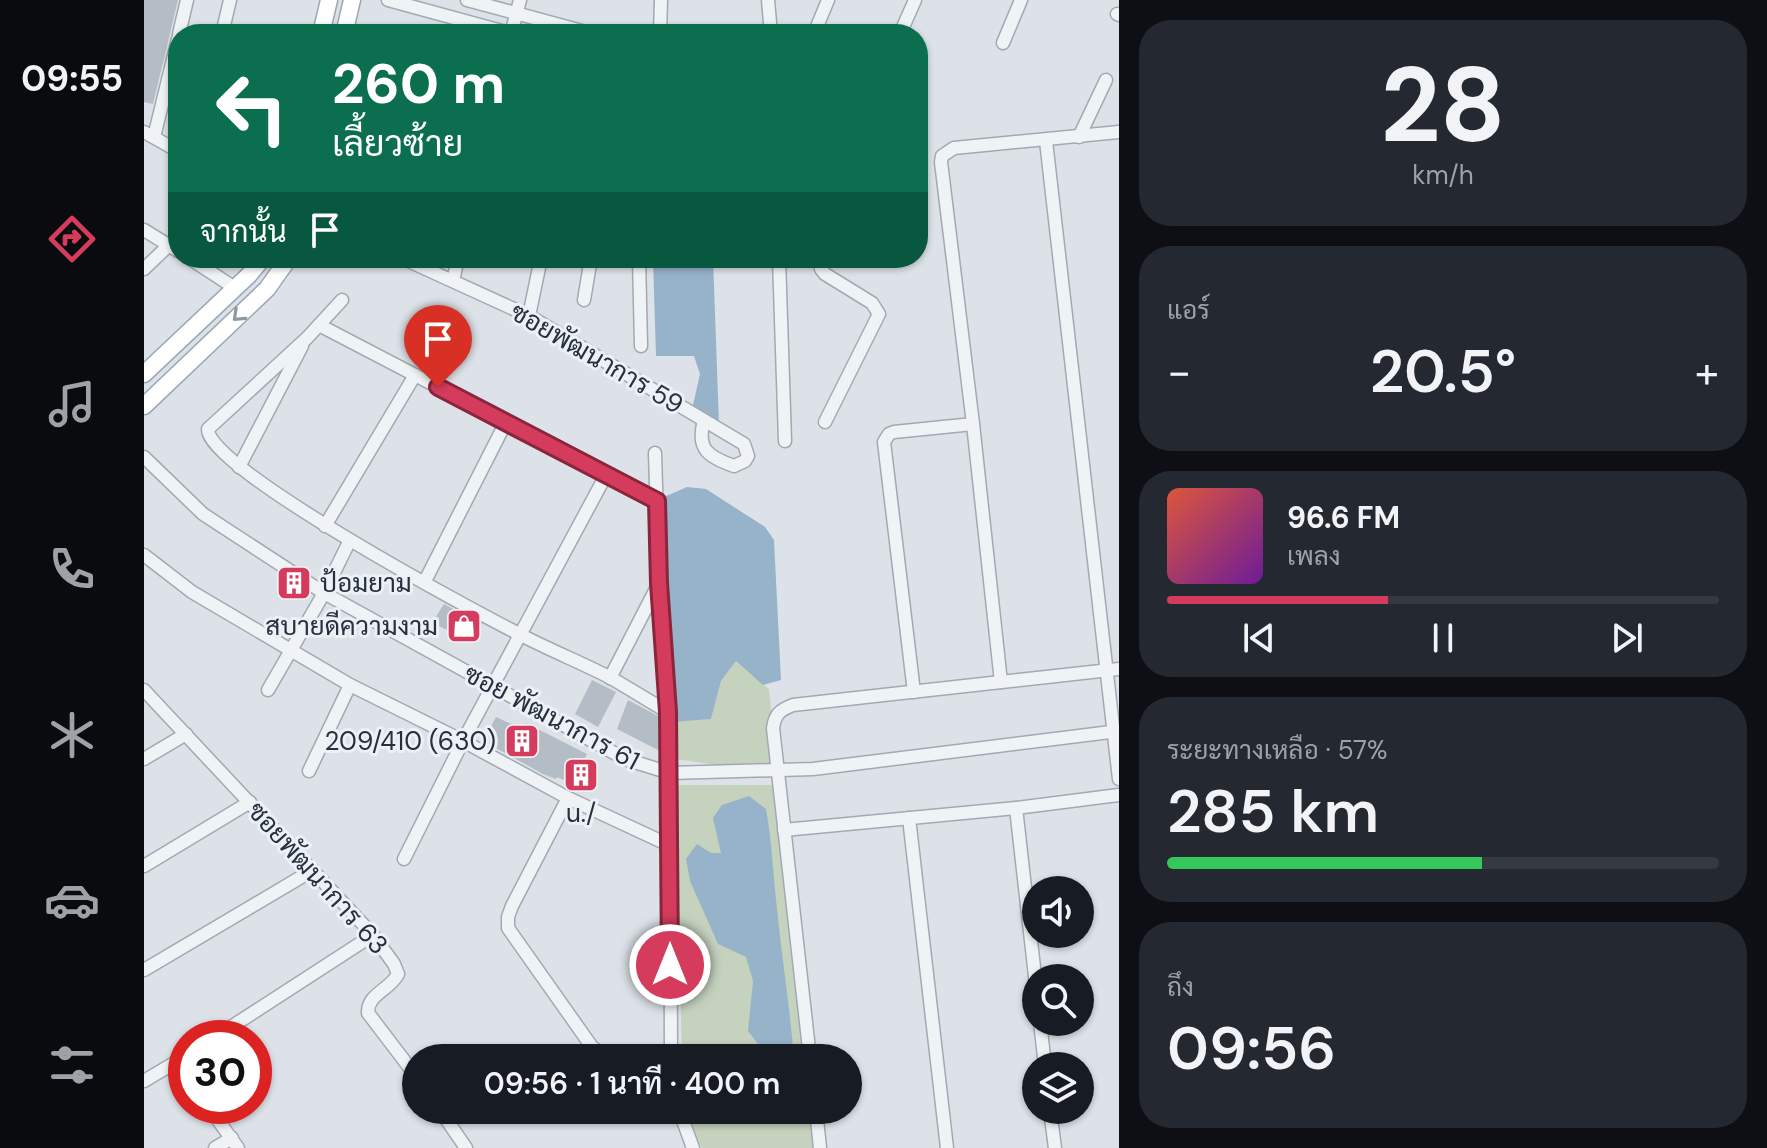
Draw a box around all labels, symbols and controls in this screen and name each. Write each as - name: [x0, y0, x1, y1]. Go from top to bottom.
- text: 28: [1380, 38, 1506, 173]
- text: 260 m: [332, 47, 505, 120]
- text: 09:55: [21, 55, 123, 102]
- icon: left: [200, 56, 304, 160]
- text: เลี้ยวซ้าย: [332, 120, 463, 167]
- text: km/h: [1412, 158, 1474, 192]
- icon: arrive: [303, 208, 347, 252]
- icon: directions: [44, 211, 100, 267]
- text: จากนั้น: [200, 212, 287, 251]
- text: แอร์: [1167, 293, 1210, 327]
- street label: ซอยพัฒนาการ 59: [504, 295, 690, 421]
- pin: [404, 305, 472, 387]
- one-way arrow: [233, 307, 247, 321]
- icon: arrive: [416, 317, 460, 361]
- text: 20.5°: [1370, 332, 1516, 411]
- text: −: [1167, 343, 1191, 401]
- text: +: [1695, 343, 1719, 401]
- icon: music: [44, 376, 100, 432]
- text: 96.6 FM: [1287, 498, 1400, 537]
- text: เพลง: [1287, 539, 1341, 573]
- icon: phone: [44, 541, 100, 597]
- building icon: ป้อมยาม: [275, 564, 313, 602]
- place label: ป้อมยาม: [320, 566, 412, 600]
- shop icon: สบายดีความงาม: [445, 607, 483, 645]
- place label: สบายดีความงาม: [265, 609, 438, 643]
- icon: previous: [1237, 616, 1281, 660]
- icon: pause: [1421, 616, 1465, 660]
- icon: next: [1605, 616, 1649, 660]
- street label: ซอย พัฒนาการ 61: [458, 656, 646, 778]
- icon: climate: [44, 707, 100, 763]
- building icon: 209/410 (630): [503, 722, 541, 760]
- place label: 209/410 (630): [324, 724, 496, 758]
- text: ระยะทางเหลือ · 57%: [1167, 733, 1387, 767]
- building icon: u./: [562, 756, 600, 794]
- text: 285 km: [1167, 772, 1379, 851]
- street label: ซอยพัฒนาการ 63: [240, 794, 396, 962]
- place label: u./: [566, 796, 596, 830]
- icon: car: [44, 872, 100, 928]
- map controls: [1022, 876, 1094, 1124]
- button: sound: [1022, 876, 1094, 948]
- position arrow: [628, 923, 712, 1007]
- button: search: [1022, 964, 1094, 1036]
- text: ถึง: [1167, 970, 1194, 1004]
- text: 09:56: [1167, 1009, 1336, 1088]
- speed limit sign: 30: [168, 1020, 272, 1124]
- icon: filters: [44, 1037, 100, 1093]
- button: layers: [1022, 1052, 1094, 1124]
- text: 09:56 · 1 นาที · 400 m: [484, 1064, 780, 1103]

